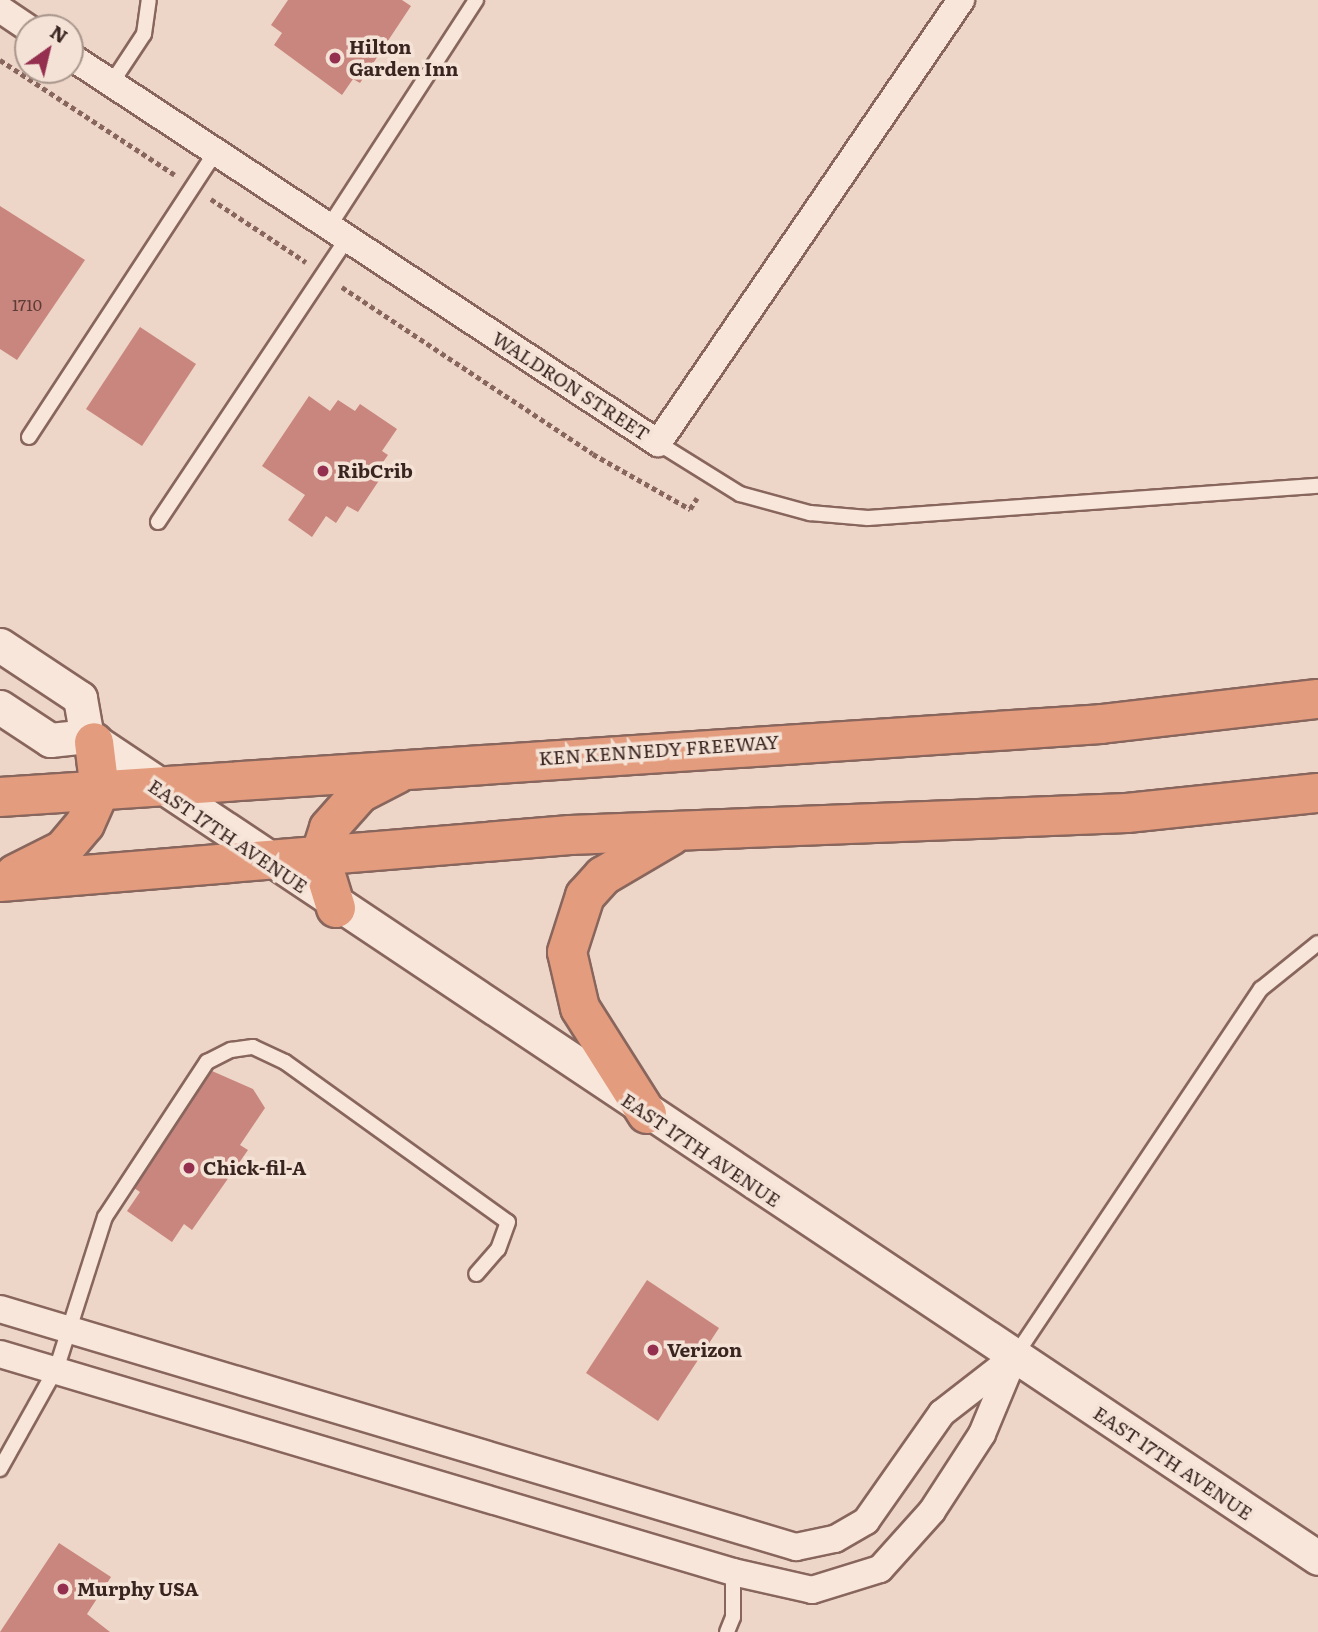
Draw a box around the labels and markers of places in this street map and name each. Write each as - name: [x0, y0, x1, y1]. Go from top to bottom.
- place label: Hilton Garden Inn: [349, 36, 459, 80]
- marker: Hilton Garden Inn: [327, 50, 343, 66]
- place label: RibCrib: [337, 460, 413, 482]
- marker: RibCrib: [315, 463, 331, 479]
- place label: Chick-fil-A: [203, 1157, 306, 1179]
- marker: Chick-fil-A: [181, 1160, 197, 1176]
- place label: Verizon: [667, 1339, 742, 1361]
- marker: Verizon: [645, 1342, 661, 1358]
- place label: Murphy USA: [77, 1578, 199, 1600]
- marker: Murphy USA: [55, 1581, 71, 1597]

